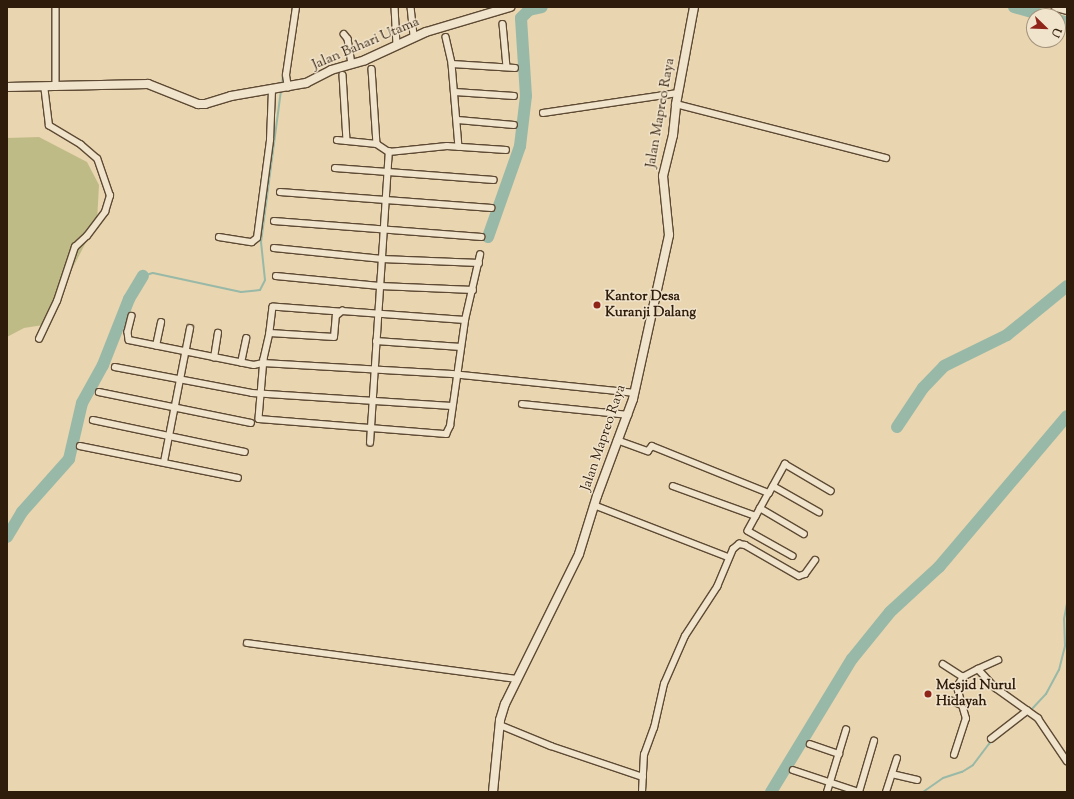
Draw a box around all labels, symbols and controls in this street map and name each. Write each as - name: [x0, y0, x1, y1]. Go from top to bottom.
- north arrow: [1026, 8, 1066, 48]
- street label: Jalan Bahari Utama: [310, 14, 422, 74]
- text: U: [1047, 25, 1065, 40]
- street label: Jalan Mapreo Raya: [643, 57, 679, 169]
- place label: Kantor Desa Kuranji Dalang: [605, 289, 696, 322]
- marker: Kantor Desa Kuranji Dalang: [592, 300, 602, 310]
- street label: Jalan Mapreo Raya: [578, 383, 630, 493]
- place label: Mesjid Nurul Hidayah: [936, 678, 1016, 710]
- marker: Mesjid Nurul Hidayah: [923, 689, 933, 699]

